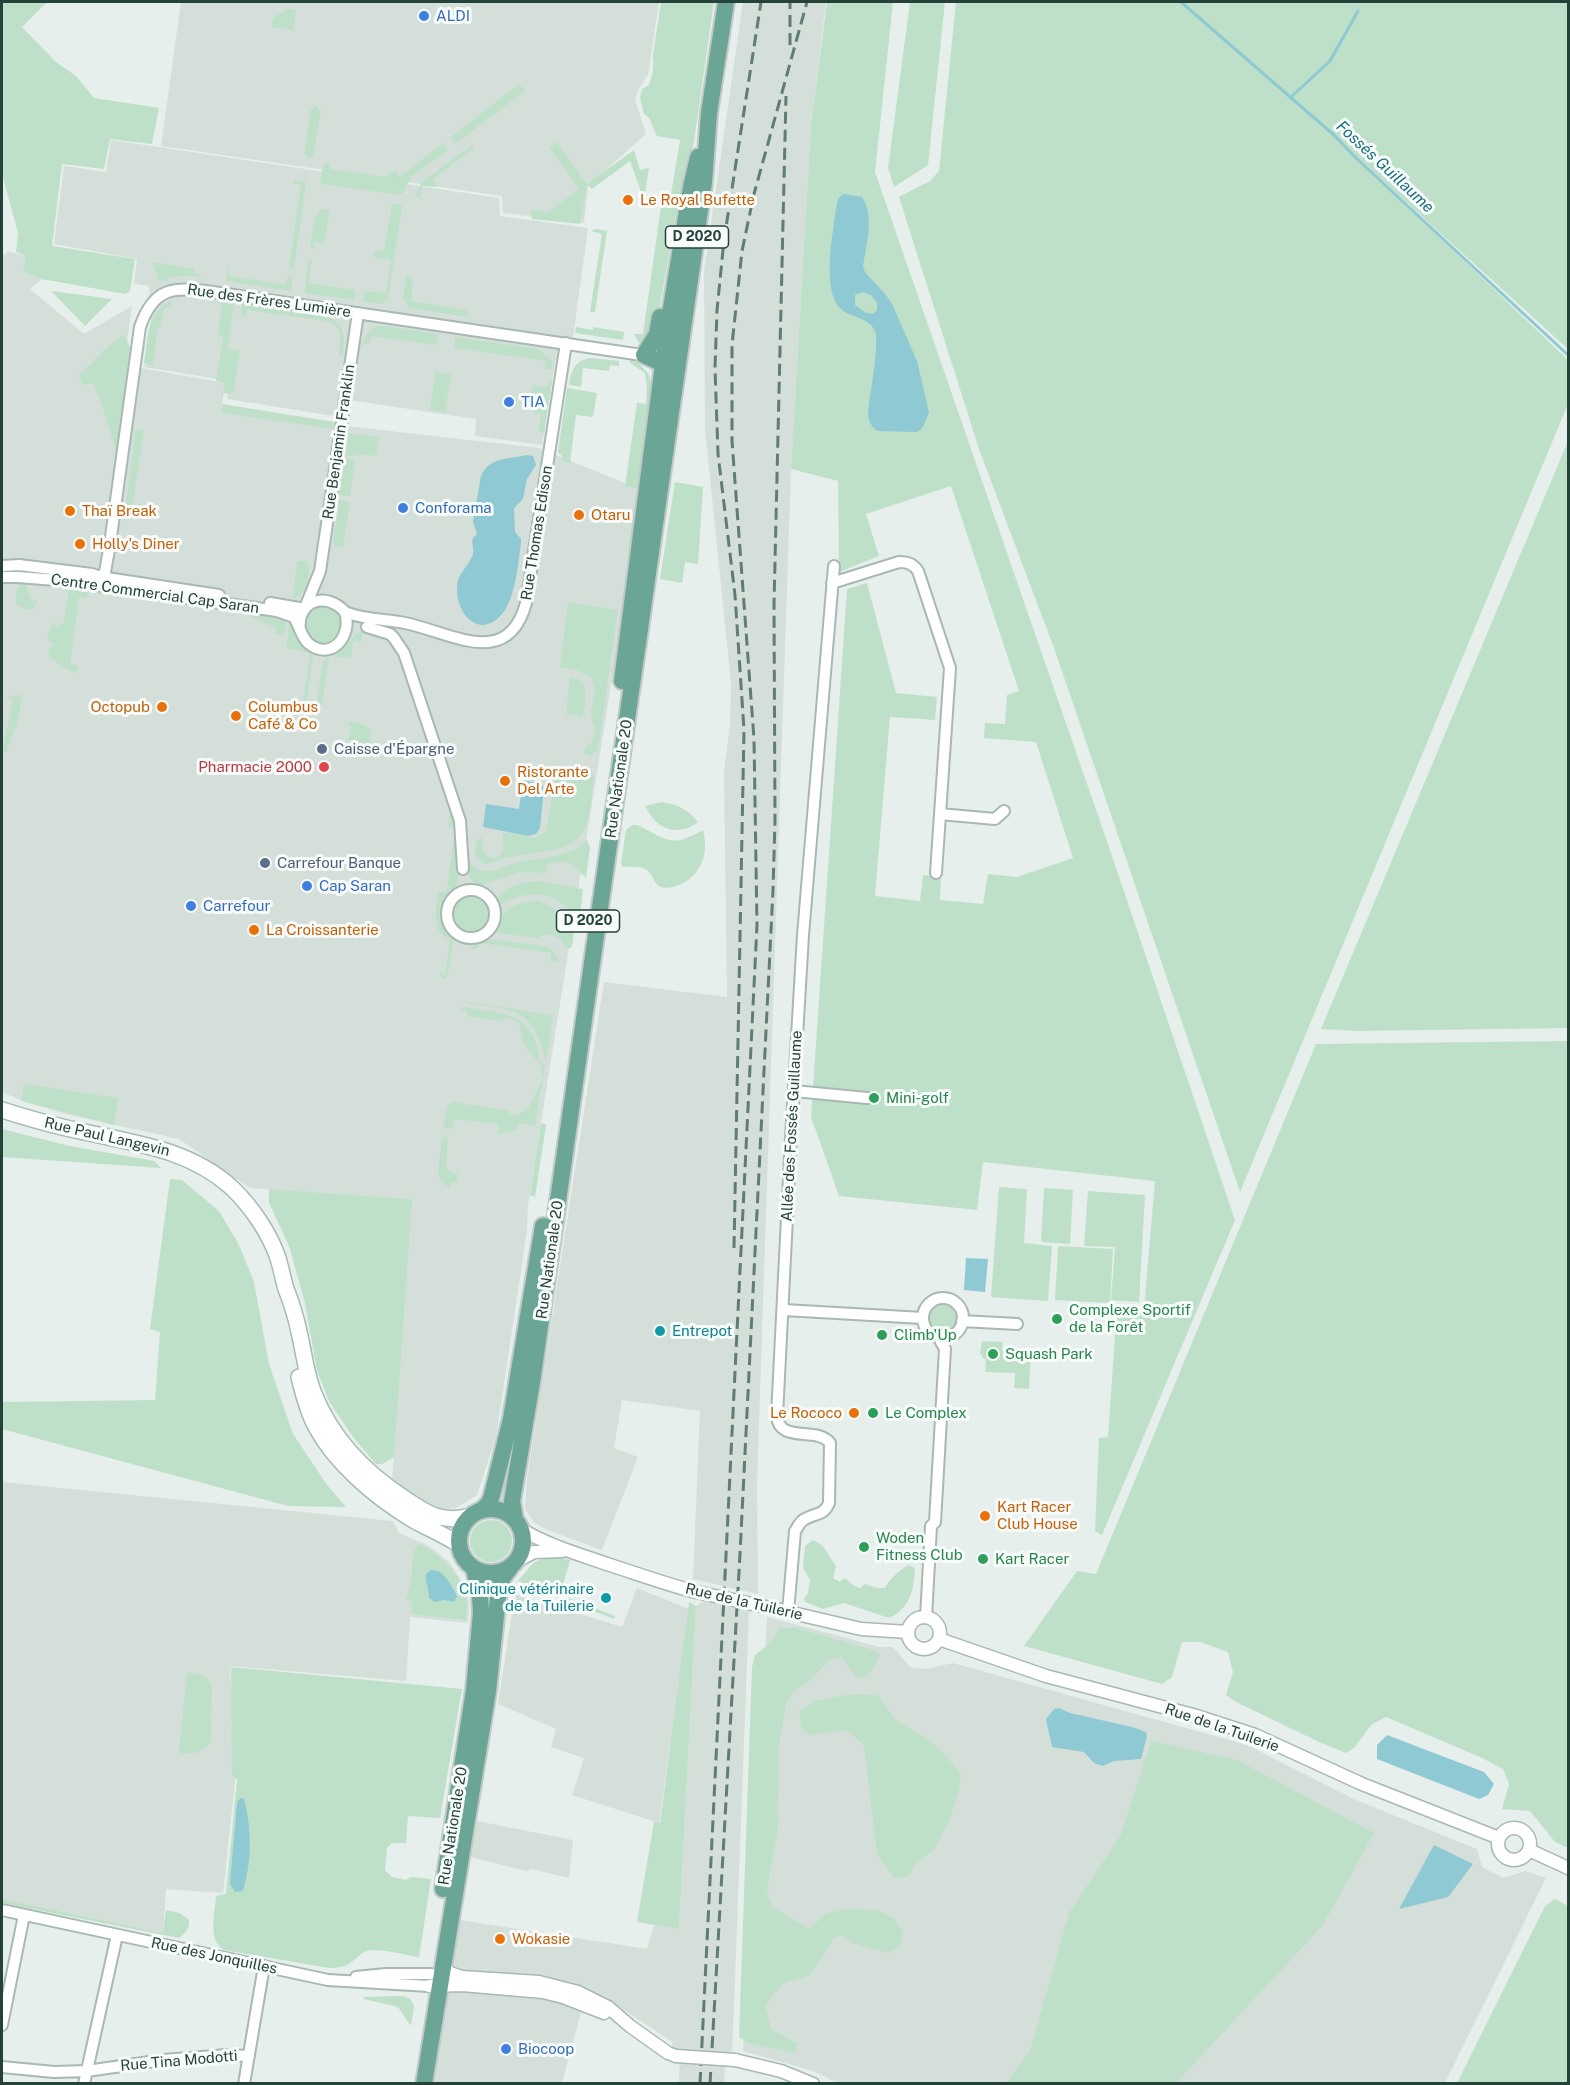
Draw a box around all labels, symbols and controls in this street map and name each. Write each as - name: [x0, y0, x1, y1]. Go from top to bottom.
- place label: ALDI: [436, 7, 470, 25]
- marker: ALDI: [417, 9, 431, 23]
- water label: Fossés Guillaume: [1332, 117, 1438, 217]
- place label: Le Royal Bufette: [640, 191, 755, 209]
- marker: Le Royal Bufette: [621, 193, 635, 207]
- road number: D 2020: [666, 226, 728, 248]
- street label: Rue des Frères Lumière: [186, 281, 352, 321]
- street label: Rue Benjamin Franklin: [319, 363, 359, 521]
- place label: TIA: [521, 393, 545, 411]
- marker: TIA: [502, 395, 516, 409]
- street label: Rue Thomas Edison: [517, 464, 557, 602]
- place label: Conforama: [415, 499, 492, 517]
- marker: Conforama: [396, 501, 410, 515]
- place label: Thaï Break: [82, 502, 157, 520]
- marker: Thaï Break: [63, 504, 77, 518]
- place label: Otaru: [591, 506, 631, 524]
- marker: Otaru: [572, 508, 586, 522]
- place label: Holly's Diner: [92, 535, 180, 553]
- marker: Holly's Diner: [73, 537, 87, 551]
- street label: Centre Commercial Cap Saran: [50, 570, 260, 618]
- place label: Octopub: [91, 698, 150, 716]
- place label: Columbus Café & Co: [248, 698, 318, 733]
- marker: Octopub: [155, 700, 169, 714]
- marker: Columbus Café & Co: [229, 709, 243, 723]
- street label: Rue Nationale 20: [602, 719, 636, 839]
- place label: Caisse d'Épargne: [334, 740, 454, 758]
- marker: Caisse d'Épargne: [315, 742, 329, 756]
- place label: Pharmacie 2000: [198, 758, 312, 776]
- marker: Pharmacie 2000: [317, 760, 331, 774]
- place label: Ristorante Del Arte: [517, 763, 589, 798]
- marker: Ristorante Del Arte: [498, 774, 512, 788]
- place label: Carrefour Banque: [277, 854, 401, 872]
- marker: Carrefour Banque: [258, 856, 272, 870]
- place label: Cap Saran: [319, 877, 391, 895]
- marker: Cap Saran: [300, 879, 314, 893]
- place label: Carrefour: [203, 897, 270, 915]
- marker: Carrefour: [184, 899, 198, 913]
- road number: D 2020: [556, 910, 620, 932]
- place label: La Croissanterie: [266, 921, 379, 939]
- marker: La Croissanterie: [247, 923, 261, 937]
- street label: Allée des Fossés Guillaume: [778, 1030, 806, 1222]
- place label: Mini-golf: [886, 1089, 949, 1107]
- marker: Mini-golf: [867, 1091, 881, 1105]
- street label: Rue Paul Langevin: [42, 1114, 172, 1160]
- street label: Rue Nationale 20: [533, 1200, 567, 1320]
- place label: Complexe Sportif de la Forêt: [1069, 1301, 1191, 1336]
- marker: Complexe Sportif de la Forêt: [1050, 1312, 1064, 1326]
- place label: Entrepot: [672, 1322, 732, 1340]
- marker: Entrepot: [653, 1324, 667, 1338]
- place label: Climb'Up: [894, 1326, 957, 1344]
- marker: Climb'Up: [875, 1328, 889, 1342]
- place label: Squash Park: [1005, 1345, 1093, 1363]
- marker: Squash Park: [986, 1347, 1000, 1361]
- place label: Le Rococo: [770, 1404, 842, 1422]
- place label: Le Complex: [885, 1404, 967, 1422]
- marker: Le Rococo: [847, 1406, 861, 1420]
- marker: Le Complex: [866, 1406, 880, 1420]
- place label: Kart Racer Club House: [997, 1498, 1078, 1533]
- marker: Kart Racer Club House: [978, 1509, 992, 1523]
- place label: Woden Fitness Club: [876, 1529, 963, 1564]
- marker: Woden Fitness Club: [857, 1540, 871, 1554]
- place label: Kart Racer: [995, 1550, 1069, 1568]
- marker: Kart Racer: [976, 1552, 990, 1566]
- place label: Clinique vétérinaire de la Tuilerie: [459, 1580, 594, 1615]
- street label: Rue de la Tuilerie: [684, 1580, 804, 1624]
- marker: Clinique vétérinaire de la Tuilerie: [599, 1591, 613, 1605]
- street label: Rue de la Tuilerie: [1162, 1700, 1282, 1756]
- street label: Rue Nationale 20: [435, 1766, 471, 1886]
- place label: Wokasie: [512, 1930, 570, 1948]
- marker: Wokasie: [493, 1932, 507, 1946]
- street label: Rue des Jonquilles: [149, 1934, 279, 1978]
- place label: Biocoop: [518, 2040, 574, 2058]
- marker: Biocoop: [499, 2042, 513, 2056]
- street label: Rue Tina Modotti: [120, 2047, 238, 2075]

